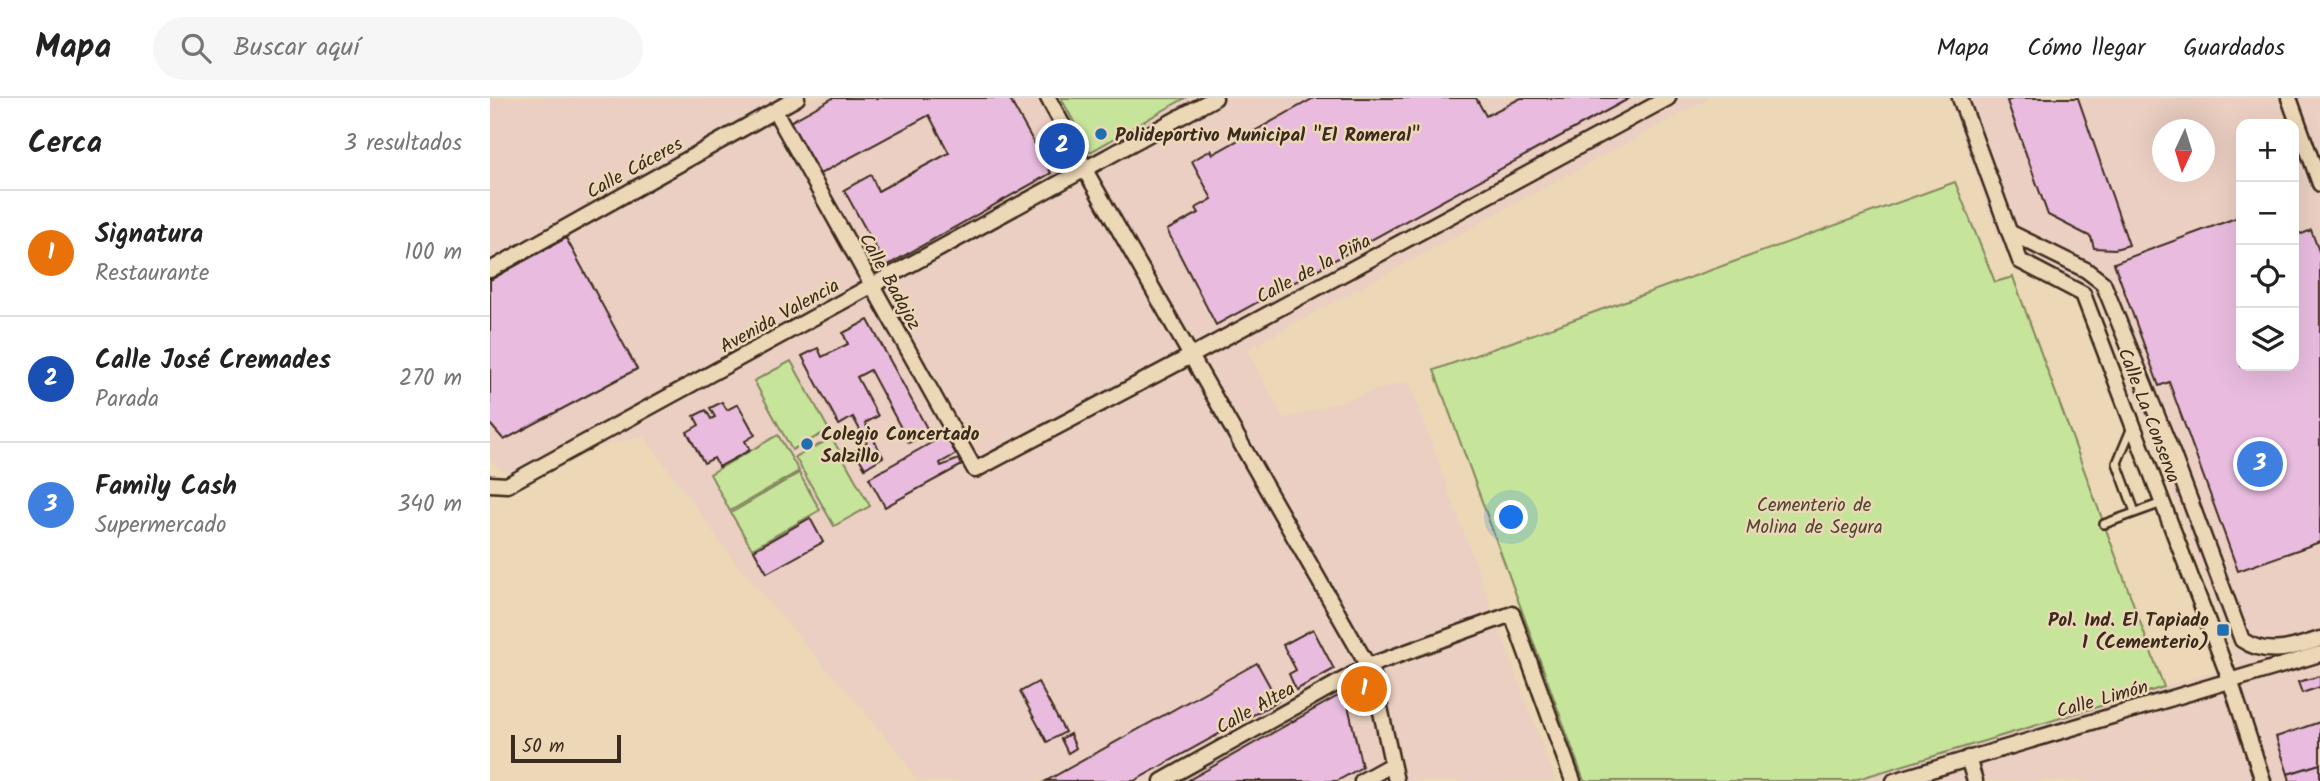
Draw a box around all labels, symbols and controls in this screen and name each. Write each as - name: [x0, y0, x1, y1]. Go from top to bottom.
- search box: [153, 17, 643, 80]
- text: Mapa: [35, 22, 111, 75]
- text: Buscar aquí: [233, 27, 360, 69]
- icon: search: [177, 29, 215, 67]
- text: Mapa: [1936, 29, 1989, 68]
- text: Cómo llegar: [2027, 29, 2145, 68]
- text: Guardados: [2183, 29, 2285, 68]
- north arrow: [2152, 119, 2215, 182]
- map controls: [2236, 119, 2299, 371]
- button: +: [2236, 119, 2299, 182]
- text: Cerca: [28, 120, 102, 168]
- pin: 2: [1039, 120, 1085, 172]
- place label: Polideportivo Municipal "El Romeral": [1115, 121, 1420, 151]
- text: 3 resultados: [344, 126, 462, 162]
- marker: Polideportivo Municipal "El Romeral": [1093, 126, 1109, 142]
- street label: Calle Cáceres: [581, 130, 689, 208]
- button: −: [2236, 182, 2299, 245]
- text: Signatura: [95, 214, 203, 256]
- street label: Calle de la Piña: [1251, 227, 1377, 313]
- street label: Calle Badajoz: [850, 228, 928, 336]
- text: 1: [48, 235, 54, 271]
- text: 100 m: [404, 235, 462, 271]
- button: locate: [2236, 245, 2299, 308]
- text: Restaurante: [95, 256, 209, 292]
- street label: Avenida Valencia: [715, 271, 845, 362]
- button: layers: [2236, 308, 2299, 371]
- text: Calle José Cremades: [95, 340, 331, 382]
- street label: Calle La Conserva: [2109, 344, 2188, 488]
- text: 2: [44, 361, 58, 397]
- text: 270 m: [399, 361, 462, 397]
- text: Parada: [95, 382, 159, 418]
- place label: Colegio Concertado Salzillo: [821, 420, 980, 472]
- marker: Colegio Concertado Salzillo: [799, 436, 815, 452]
- pin: 3: [2237, 438, 2283, 490]
- text: Family Cash: [95, 466, 237, 508]
- text: 3: [45, 487, 57, 523]
- text: 340 m: [397, 487, 462, 523]
- park label: Cementerio de Molina de Segura: [1745, 491, 1883, 543]
- your location: [1494, 500, 1528, 534]
- text: Supermercado: [95, 508, 226, 544]
- place label: Pol. Ind. El Tapiado 1 (Cementerio): [2048, 606, 2209, 658]
- marker: Pol. Ind. El Tapiado 1 (Cementerio): [2215, 622, 2231, 638]
- pin: 1: [1341, 663, 1387, 715]
- street label: Calle Limón: [2053, 672, 2152, 727]
- street label: Calle Altea: [1211, 675, 1301, 743]
- scale bar: [511, 732, 621, 764]
- text: 50 m: [522, 732, 564, 762]

